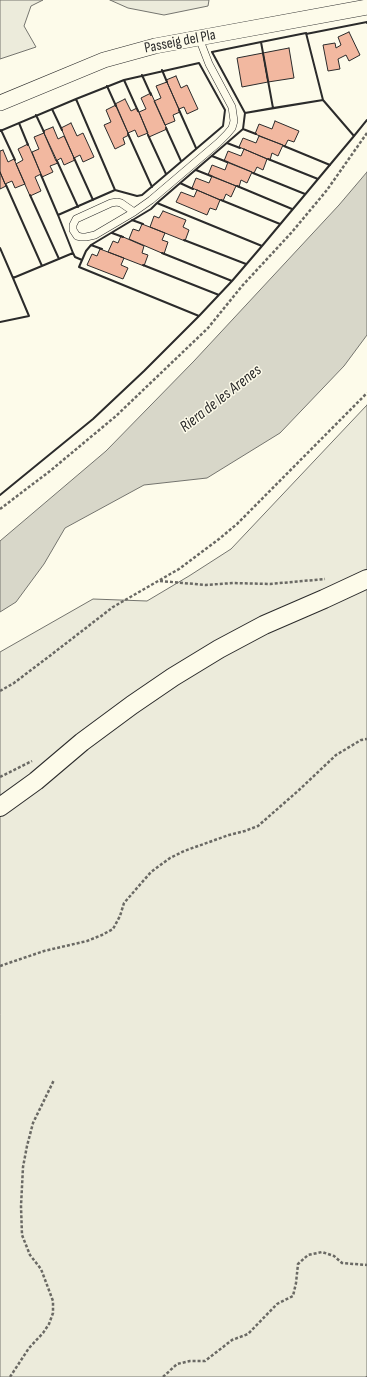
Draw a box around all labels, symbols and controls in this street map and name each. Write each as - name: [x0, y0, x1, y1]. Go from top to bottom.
- street label: Passeig del Pla: [143, 26, 217, 58]
- water label: Riera de les Arenes: [176, 361, 266, 437]

